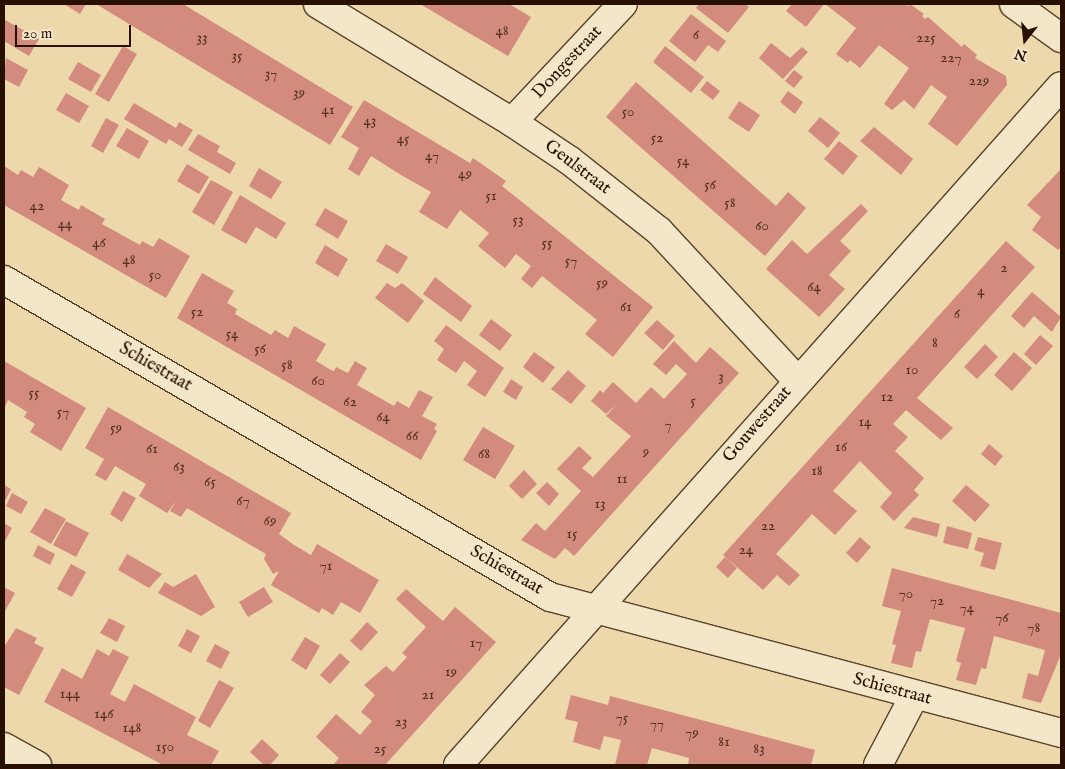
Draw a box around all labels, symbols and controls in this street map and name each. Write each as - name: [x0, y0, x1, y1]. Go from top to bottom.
- scale bar: [18, 15, 134, 47]
- north arrow: [1000, 15, 1050, 65]
- house number: 48: [495, 22, 509, 40]
- street label: Dongestraat: [529, 22, 607, 104]
- text: 20 m: [23, 24, 52, 43]
- house number: 6: [693, 26, 699, 44]
- house number: 33: [196, 29, 208, 47]
- house number: 225: [916, 29, 936, 47]
- text: N: [1013, 44, 1029, 65]
- house number: 35: [231, 47, 243, 65]
- house number: 227: [941, 49, 961, 67]
- house number: 37: [265, 65, 277, 83]
- house number: 229: [969, 72, 989, 90]
- house number: 39: [293, 84, 305, 102]
- house number: 41: [322, 101, 334, 119]
- house number: 50: [622, 103, 634, 121]
- house number: 43: [364, 112, 376, 130]
- house number: 52: [651, 129, 663, 147]
- house number: 45: [397, 130, 409, 148]
- street label: Geulstraat: [539, 136, 615, 200]
- house number: 47: [425, 147, 439, 165]
- house number: 54: [677, 152, 689, 170]
- house number: 49: [458, 165, 472, 183]
- house number: 56: [704, 176, 716, 194]
- house number: 51: [485, 187, 497, 205]
- house number: 58: [724, 194, 736, 212]
- house number: 42: [30, 197, 44, 215]
- house number: 53: [512, 211, 524, 229]
- house number: 44: [58, 215, 72, 233]
- house number: 60: [755, 217, 769, 235]
- house number: 46: [92, 234, 106, 252]
- house number: 55: [542, 234, 552, 252]
- house number: 48: [122, 251, 136, 269]
- house number: 57: [565, 252, 577, 270]
- house number: 2: [1000, 259, 1008, 277]
- house number: 50: [149, 266, 161, 284]
- house number: 59: [596, 274, 608, 292]
- house number: 64: [807, 278, 821, 296]
- house number: 4: [977, 282, 985, 300]
- house number: 61: [620, 298, 632, 316]
- house number: 52: [191, 303, 203, 321]
- house number: 6: [954, 305, 960, 323]
- house number: 54: [226, 325, 238, 343]
- house number: 8: [932, 334, 938, 352]
- street label: Schiestraat: [115, 339, 195, 397]
- house number: 56: [254, 340, 266, 358]
- house number: 58: [281, 356, 293, 374]
- house number: 10: [906, 361, 918, 379]
- house number: 3: [718, 368, 724, 386]
- house number: 60: [311, 372, 325, 390]
- street label: Gouwestraat: [719, 382, 797, 468]
- house number: 55: [29, 384, 39, 402]
- house number: 12: [881, 388, 893, 406]
- house number: 5: [690, 392, 696, 410]
- house number: 62: [343, 393, 357, 411]
- house number: 57: [57, 403, 69, 421]
- house number: 64: [376, 408, 390, 426]
- house number: 14: [859, 413, 871, 431]
- house number: 7: [664, 416, 672, 434]
- house number: 59: [110, 419, 122, 437]
- house number: 66: [406, 427, 418, 445]
- house number: 16: [835, 438, 847, 456]
- house number: 61: [146, 440, 158, 458]
- house number: 9: [643, 443, 649, 461]
- house number: 68: [478, 445, 490, 463]
- house number: 63: [173, 458, 185, 476]
- house number: 18: [811, 462, 823, 480]
- house number: 11: [616, 470, 628, 488]
- house number: 65: [204, 473, 216, 491]
- house number: 67: [236, 492, 250, 510]
- house number: 13: [594, 495, 606, 513]
- house number: 69: [264, 512, 276, 530]
- house number: 22: [761, 517, 775, 535]
- house number: 15: [566, 525, 578, 543]
- house number: 24: [739, 541, 753, 559]
- street label: Schiestraat: [466, 542, 546, 600]
- house number: 71: [320, 557, 332, 575]
- house number: 70: [899, 585, 913, 603]
- house number: 72: [930, 592, 944, 610]
- house number: 74: [960, 599, 974, 617]
- house number: 76: [995, 609, 1009, 627]
- house number: 78: [1028, 619, 1040, 637]
- house number: 17: [470, 634, 482, 652]
- house number: 19: [445, 663, 457, 681]
- street label: Schiestraat: [850, 669, 934, 711]
- house number: 144: [60, 685, 80, 703]
- house number: 21: [422, 686, 434, 704]
- house number: 146: [94, 705, 114, 723]
- house number: 75: [616, 709, 628, 727]
- house number: 23: [395, 713, 407, 731]
- house number: 77: [650, 715, 664, 733]
- house number: 148: [123, 719, 141, 737]
- house number: 79: [685, 724, 699, 742]
- house number: 81: [718, 733, 730, 751]
- house number: 150: [156, 738, 174, 756]
- house number: 25: [374, 740, 386, 758]
- house number: 83: [753, 740, 765, 758]

